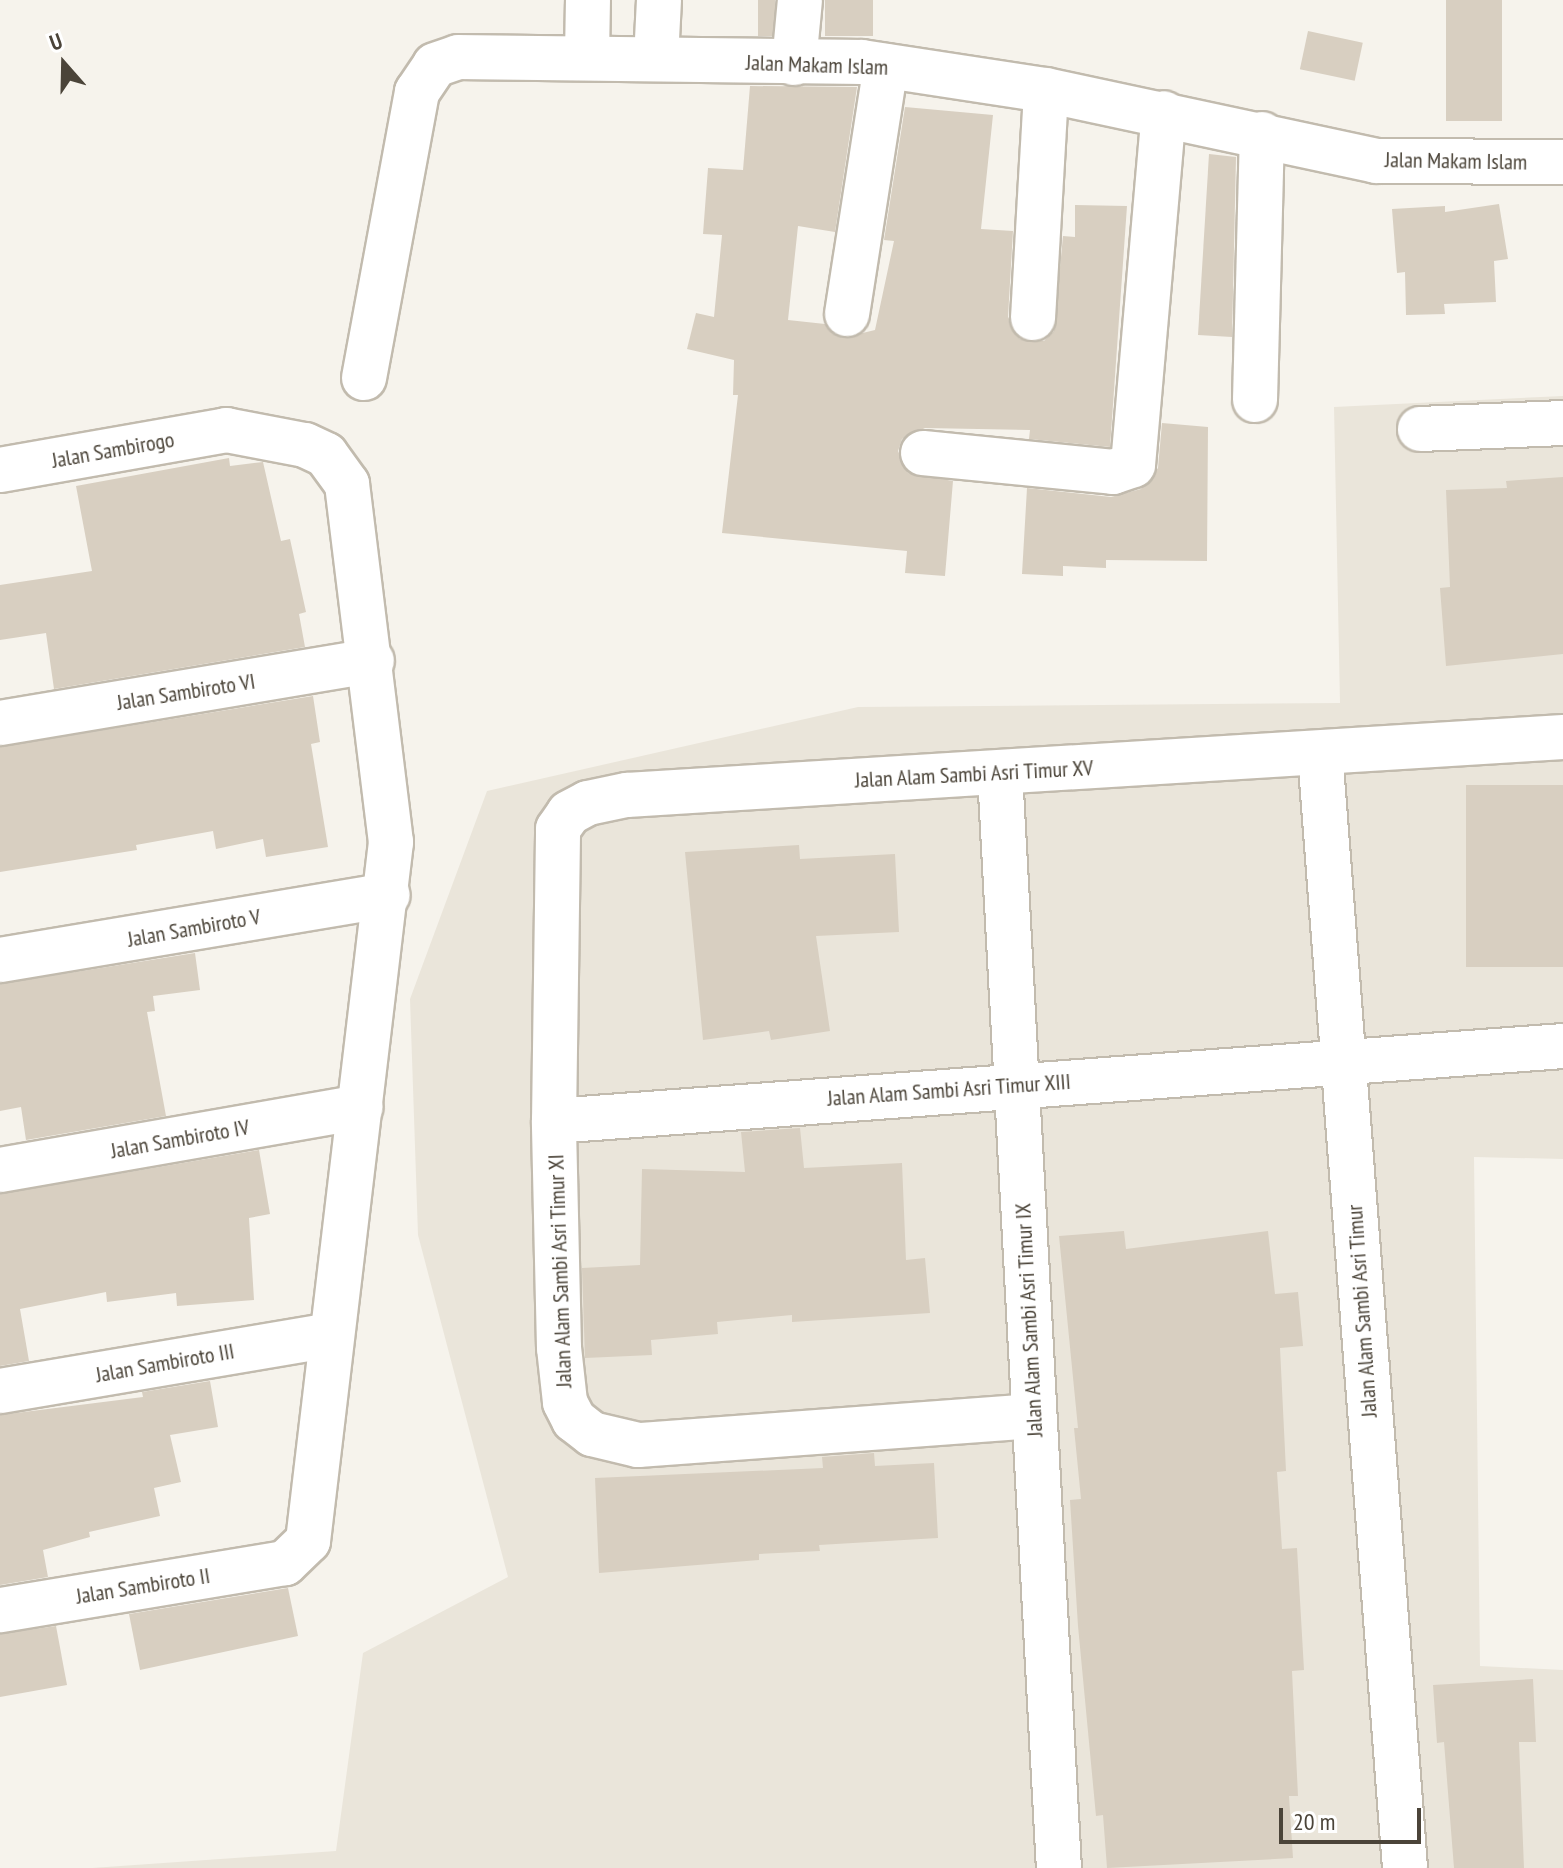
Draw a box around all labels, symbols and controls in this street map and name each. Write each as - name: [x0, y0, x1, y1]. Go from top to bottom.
- north arrow: [24, 24, 104, 104]
- text: U: [46, 26, 66, 57]
- street label: Jalan Makam Islam: [745, 49, 889, 81]
- street label: Jalan Makam Islam: [1385, 147, 1527, 175]
- street label: Jalan Sambirogo: [50, 426, 176, 474]
- street label: Jalan Sambiroto VI: [115, 668, 257, 716]
- street label: Jalan Alam Sambi Asri Timur XV: [853, 755, 1095, 793]
- street label: Jalan Sambiroto V: [125, 903, 263, 953]
- street label: Jalan Alam Sambi Asri Timur XIII: [825, 1068, 1073, 1112]
- street label: Jalan Sambiroto IV: [109, 1114, 251, 1164]
- street label: Jalan Alam Sambi Asri Timur XI: [543, 1153, 577, 1389]
- street label: Jalan Alam Sambi Asri Timur IX: [1010, 1202, 1048, 1438]
- street label: Jalan Alam Sambi Asri Timur: [1341, 1203, 1383, 1419]
- street label: Jalan Sambiroto III: [94, 1338, 236, 1388]
- street label: Jalan Sambiroto II: [74, 1562, 212, 1610]
- scale bar: [1283, 1792, 1425, 1842]
- text: 20 m: [1293, 1806, 1335, 1837]

